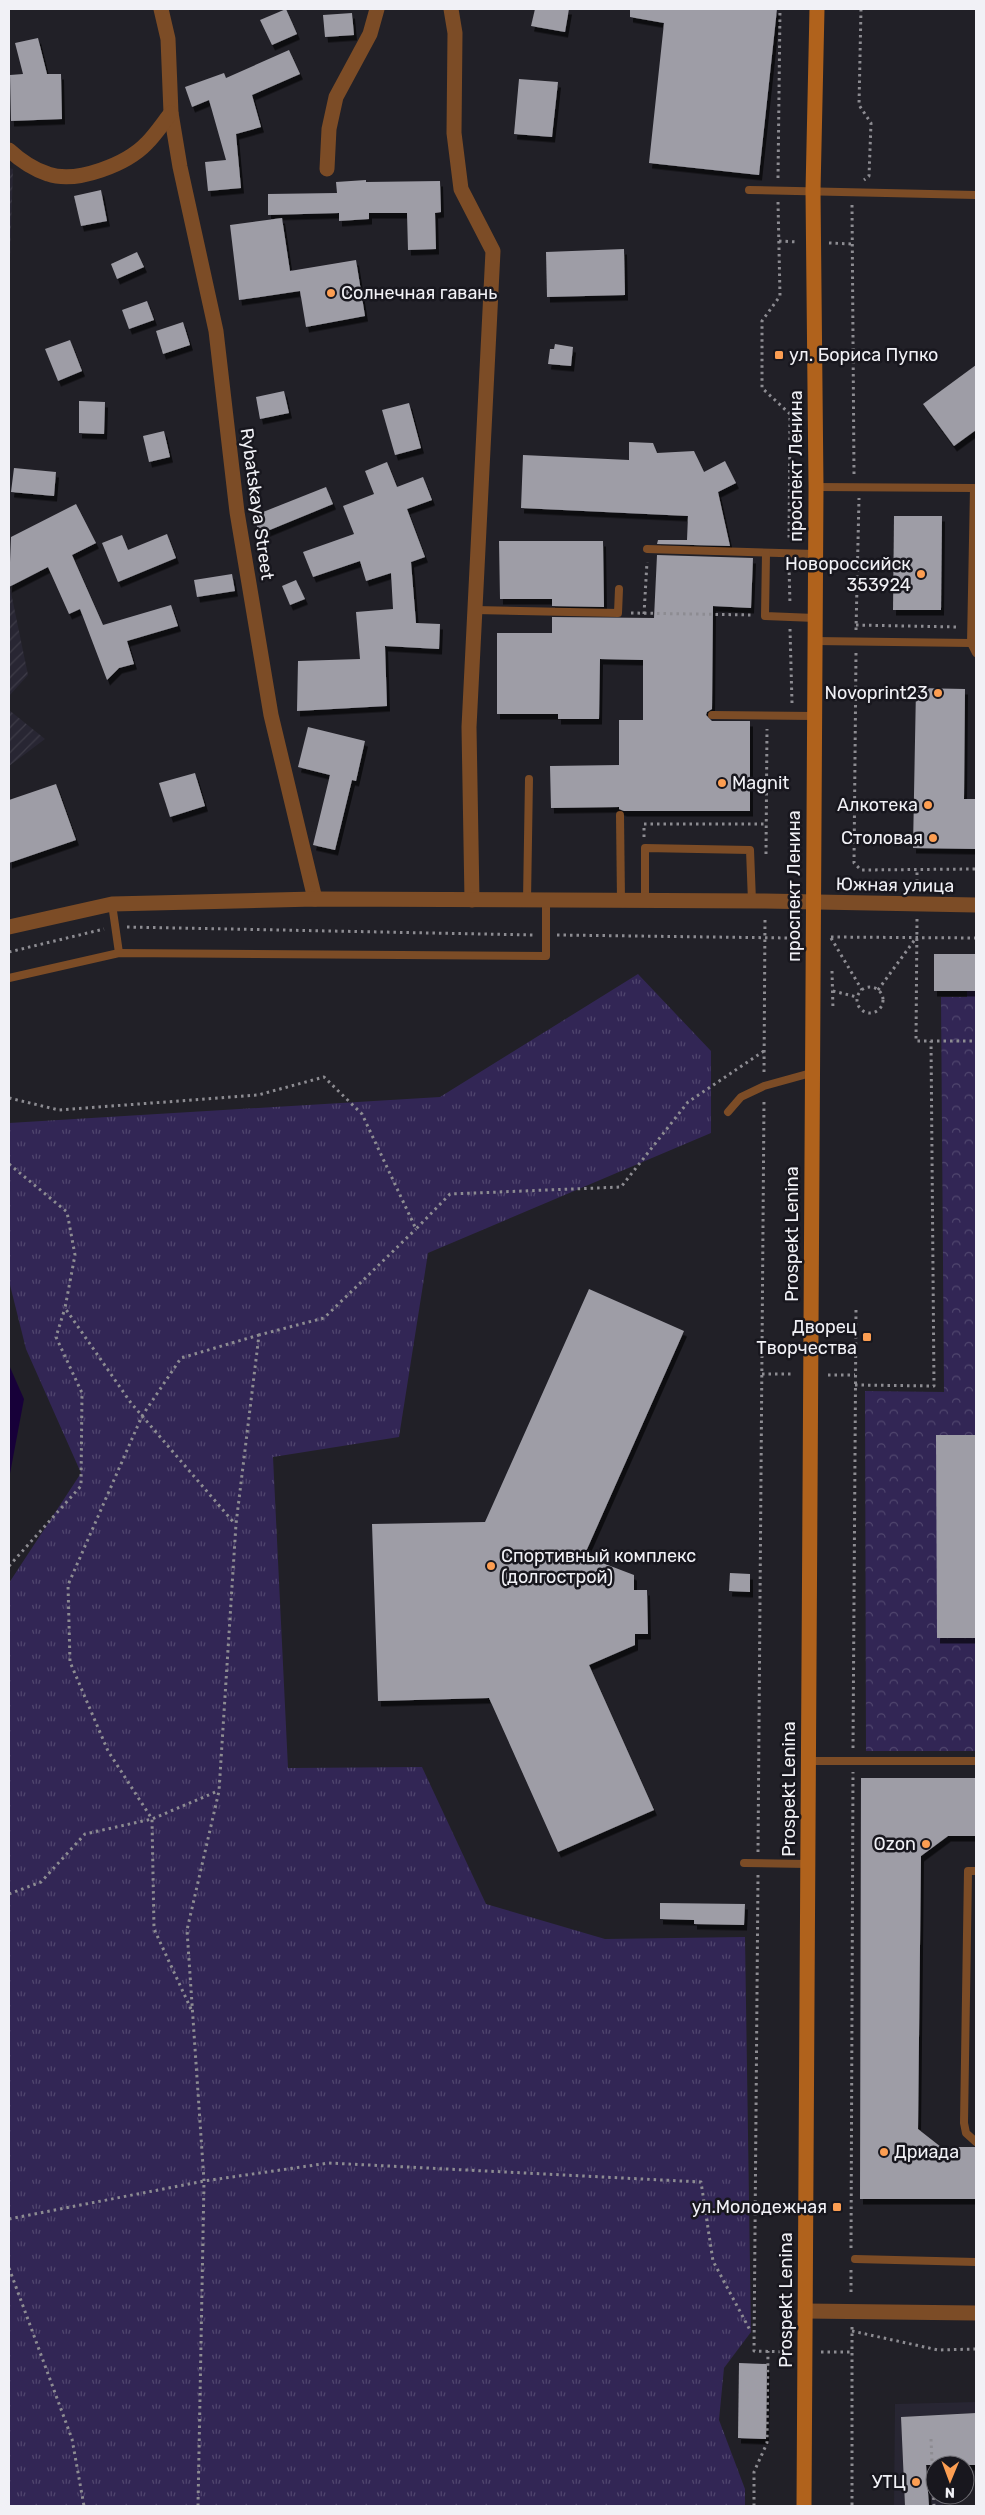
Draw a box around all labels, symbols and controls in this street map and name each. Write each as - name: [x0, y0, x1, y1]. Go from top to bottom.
- place label: Солнечная гавань: [341, 282, 497, 304]
- marker: Солнечная гавань: [325, 287, 337, 299]
- place label: ул. Бориса Пупко: [789, 344, 938, 366]
- marker: ул. Бориса Пупко: [773, 349, 785, 361]
- street label: проспект Ленина: [785, 390, 807, 542]
- street label: Rybatskaya Street: [235, 427, 279, 581]
- place label: Новороссийск 353924: [785, 553, 911, 596]
- marker: Новороссийск 353924: [915, 568, 927, 580]
- place label: Novoprint23: [824, 682, 928, 704]
- marker: Novoprint23: [932, 687, 944, 699]
- place label: Magnit: [732, 772, 789, 794]
- marker: Magnit: [716, 777, 728, 789]
- place label: Алкотека: [837, 794, 918, 816]
- marker: Алкотека: [922, 799, 934, 811]
- street label: проспект Ленина: [783, 810, 805, 962]
- place label: Столовая: [841, 827, 923, 849]
- marker: Столовая: [927, 832, 939, 844]
- street label: Южная улица: [836, 873, 954, 897]
- street label: Prospekt Lenina: [781, 1166, 803, 1302]
- place label: Дворец Творчества: [756, 1316, 857, 1359]
- marker: Дворец Творчества: [861, 1331, 873, 1343]
- place label: Спортивный комплекс (долгострой): [501, 1545, 696, 1588]
- marker: Спортивный комплекс (долгострой): [485, 1560, 497, 1572]
- street label: Prospekt Lenina: [778, 1721, 800, 1857]
- place label: Ozon: [874, 1833, 916, 1855]
- marker: Ozon: [920, 1838, 932, 1850]
- place label: Дриада: [894, 2141, 959, 2163]
- marker: Дриада: [878, 2146, 890, 2158]
- place label: ул.Молодежная: [692, 2196, 827, 2218]
- marker: ул.Молодежная: [831, 2201, 843, 2213]
- street label: Prospekt Lenina: [775, 2232, 797, 2368]
- north arrow: [925, 2455, 975, 2505]
- place label: УТЦ: [872, 2471, 906, 2493]
- marker: УТЦ: [910, 2476, 922, 2488]
- text: N: [945, 2484, 955, 2501]

